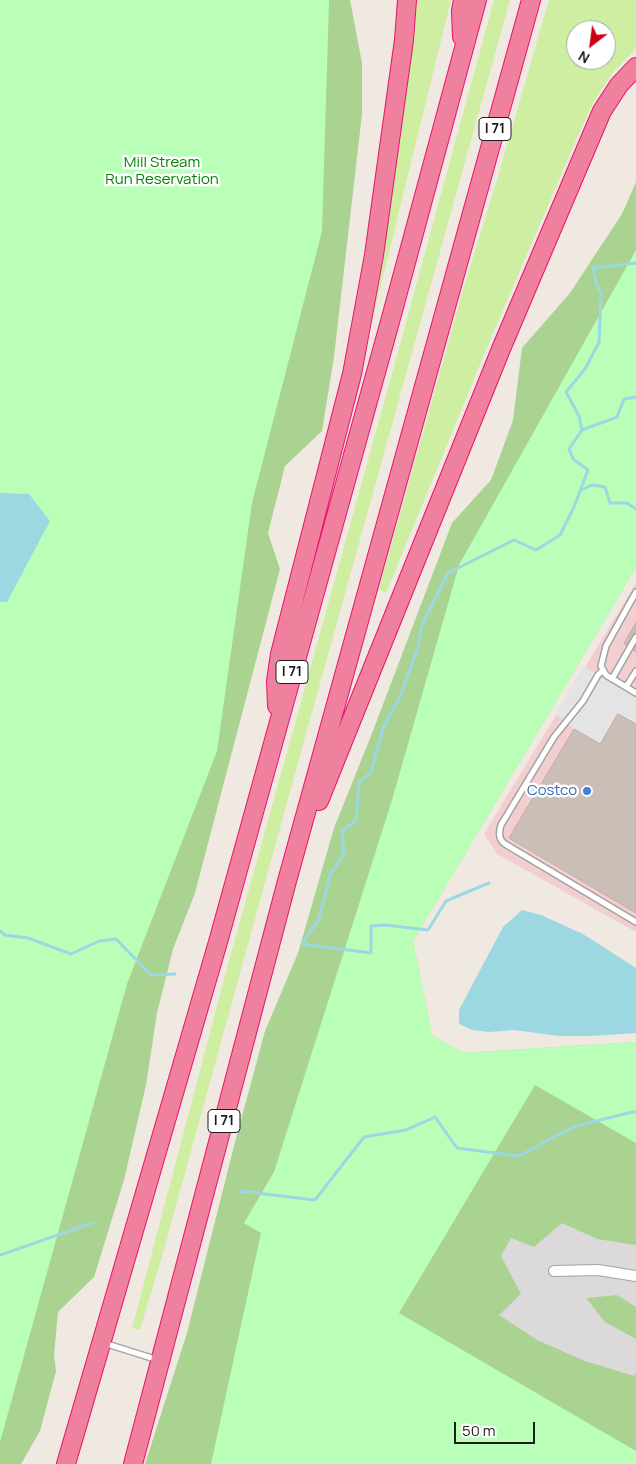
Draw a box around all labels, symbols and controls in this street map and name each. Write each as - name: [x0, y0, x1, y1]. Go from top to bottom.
- north arrow: [566, 20, 616, 70]
- text: N: [575, 47, 593, 68]
- road number: I 71: [479, 118, 511, 140]
- park label: Mill Stream Run Reservation: [105, 154, 219, 189]
- road number: I 71: [276, 660, 308, 684]
- place label: Costco: [527, 782, 577, 800]
- marker: Costco: [581, 785, 593, 797]
- road number: I 71: [208, 1110, 240, 1132]
- scale bar: [456, 1412, 537, 1444]
- text: 50 m: [462, 1420, 496, 1441]

